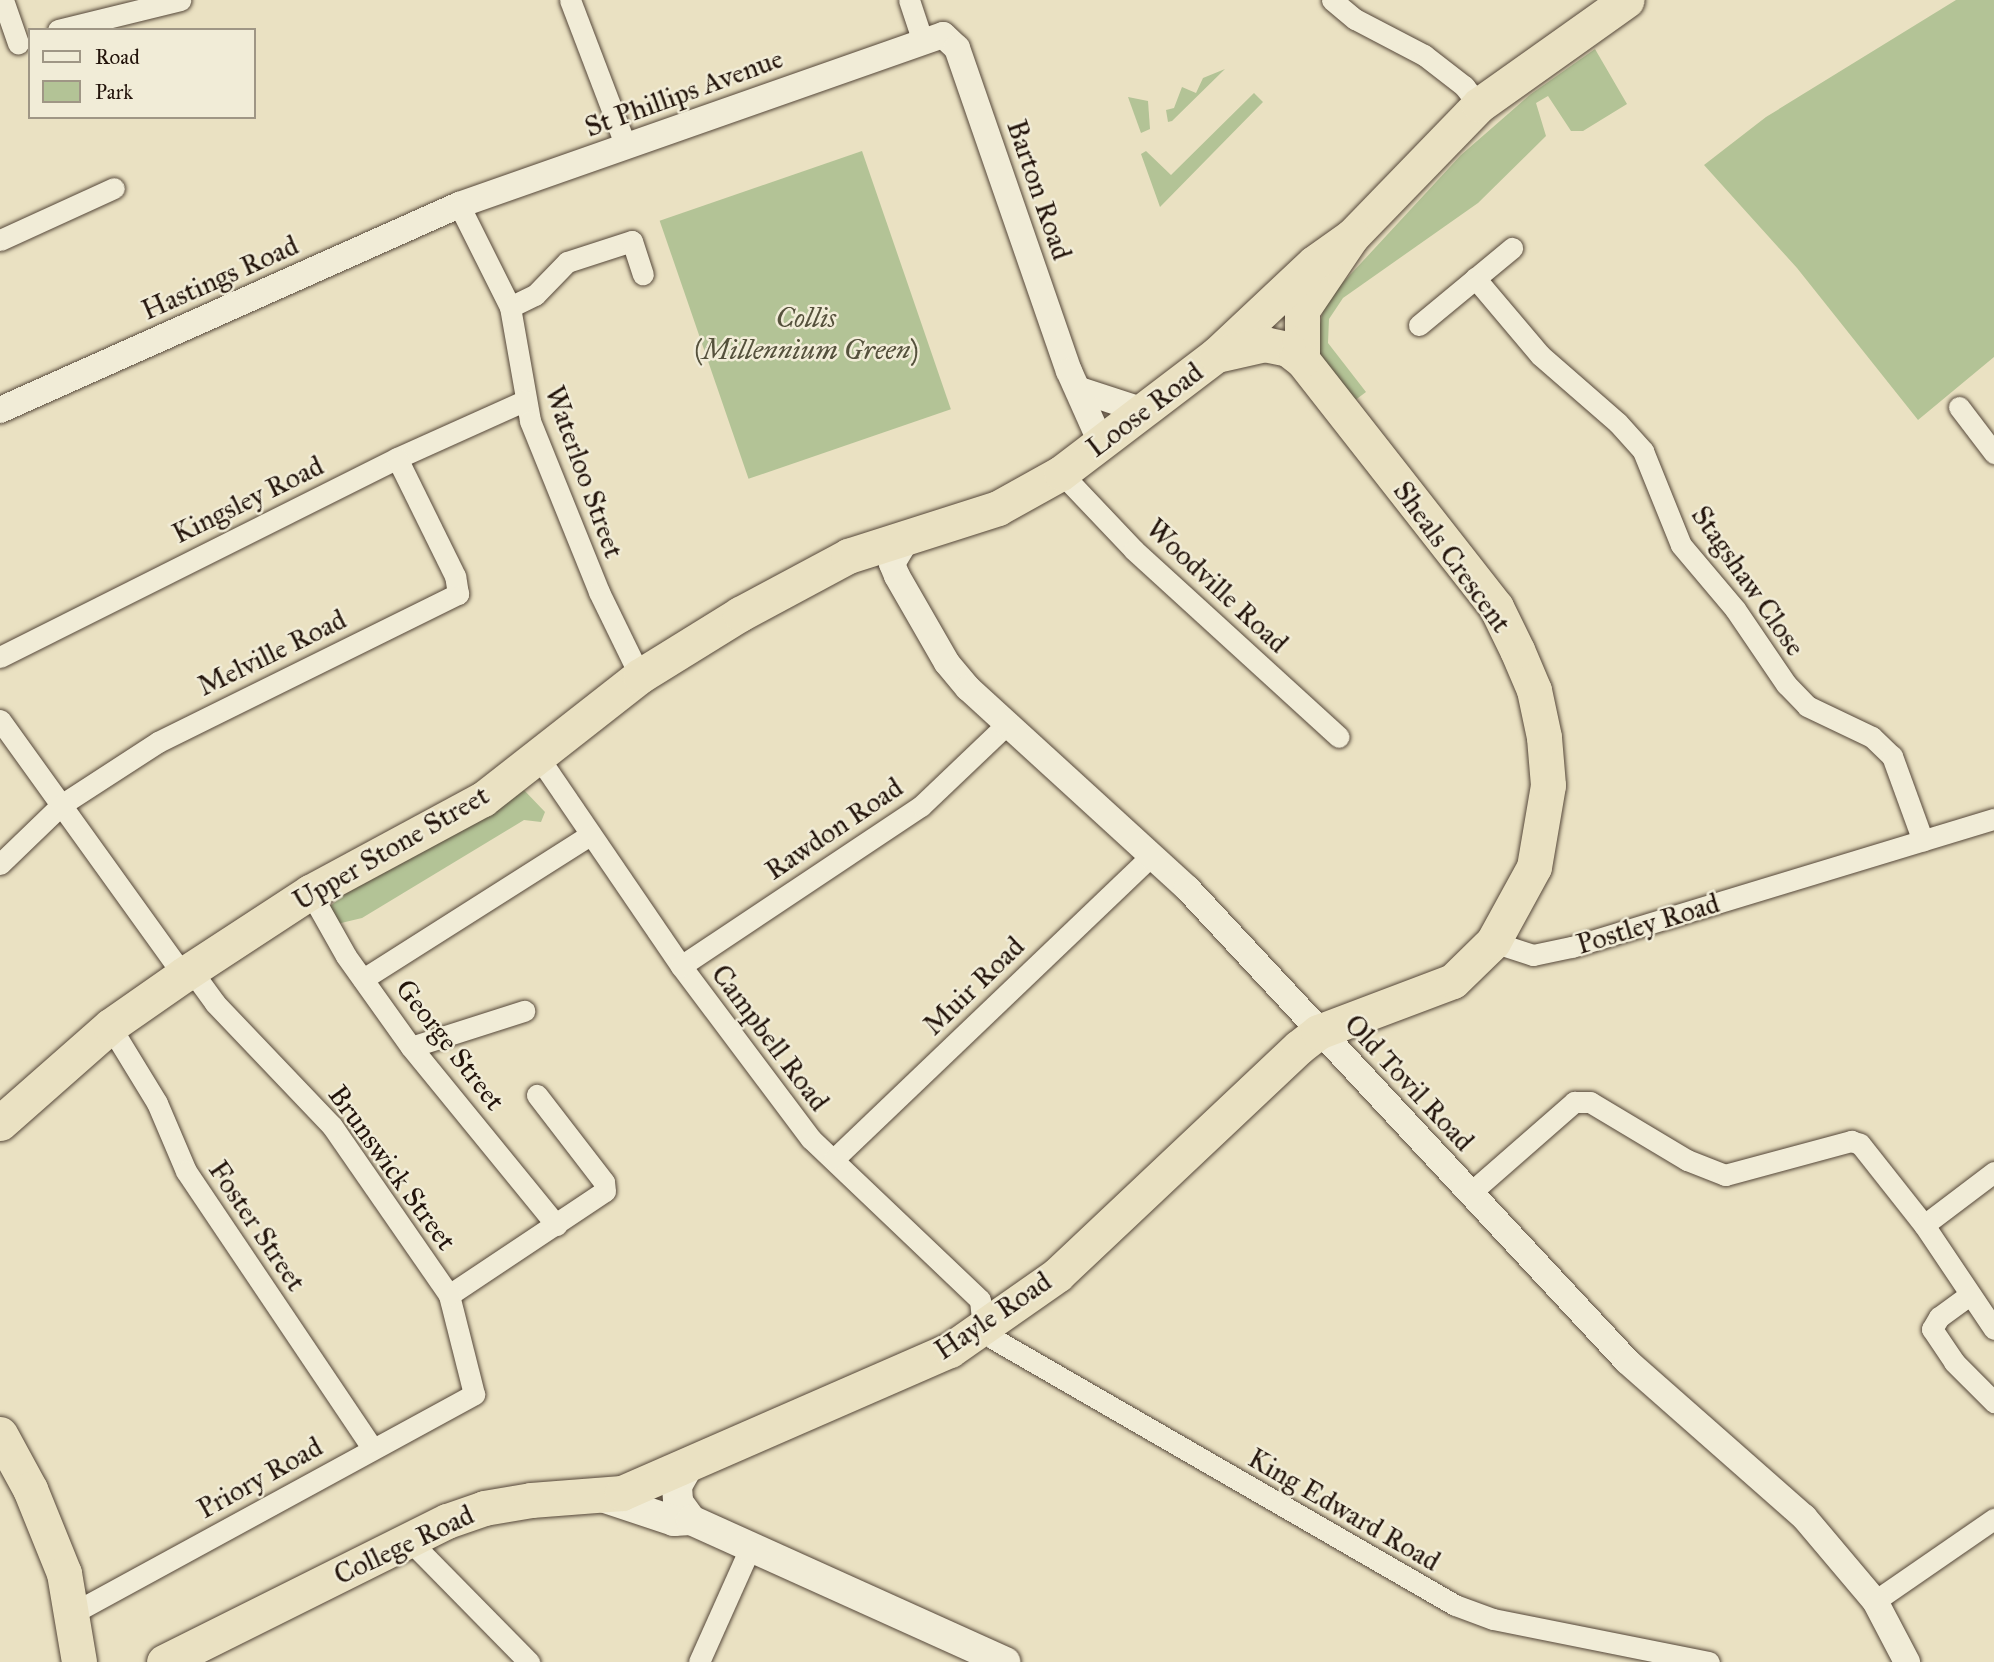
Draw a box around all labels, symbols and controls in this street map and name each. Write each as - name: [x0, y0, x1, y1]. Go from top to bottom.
- legend: [28, 28, 256, 119]
- street label: St Phillips Avenue: [580, 42, 788, 144]
- text: Road: [95, 44, 140, 70]
- text: Park: [95, 79, 133, 105]
- street label: Barton Road: [999, 116, 1079, 264]
- street label: Hastings Road: [136, 228, 304, 328]
- park label: Collis (Millennium Green): [694, 301, 918, 367]
- street label: Loose Road: [1080, 355, 1210, 465]
- street label: Waterloo Street: [537, 381, 631, 563]
- street label: Kingsley Road: [167, 449, 329, 551]
- street label: Sheals Crescent: [1386, 475, 1518, 639]
- street label: Stagshaw Close: [1684, 500, 1812, 662]
- street label: Woodville Road: [1139, 512, 1295, 660]
- street label: Melville Road: [192, 603, 352, 703]
- street label: Rawdon Road: [759, 771, 909, 887]
- street label: Upper Stone Street: [287, 778, 495, 918]
- street label: Postley Road: [1573, 886, 1723, 962]
- street label: Muir Road: [917, 930, 1031, 1042]
- street label: Campbell Road: [704, 958, 836, 1118]
- street label: George Street: [388, 973, 512, 1117]
- street label: Old Tovil Road: [1337, 1008, 1481, 1158]
- street label: Brunswick Street: [321, 1079, 463, 1257]
- street label: Foster Street: [201, 1154, 313, 1298]
- street label: Hayle Road: [928, 1265, 1058, 1367]
- street label: Priory Road: [192, 1430, 328, 1526]
- street label: King Edward Road: [1242, 1441, 1446, 1579]
- street label: College Road: [329, 1498, 479, 1592]

